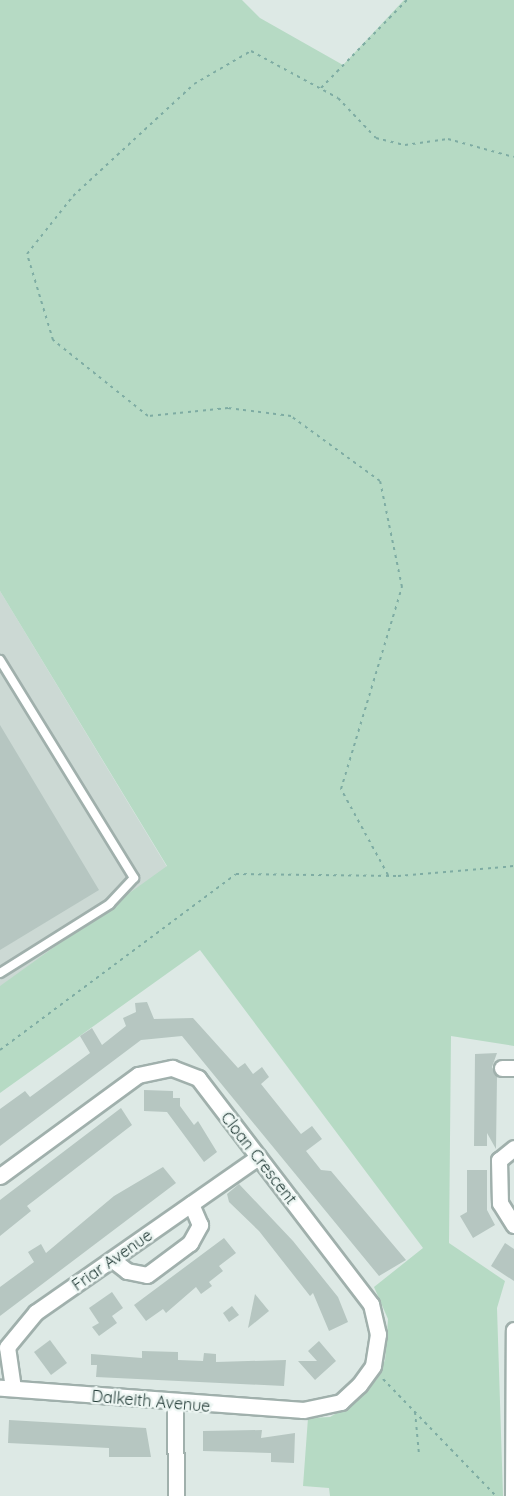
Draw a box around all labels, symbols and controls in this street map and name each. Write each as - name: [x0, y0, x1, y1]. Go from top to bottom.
- street label: Cloan Crescent: [217, 1108, 301, 1208]
- street label: Friar Avenue: [68, 1225, 156, 1295]
- street label: Dalkeith Avenue: [91, 1386, 211, 1416]

